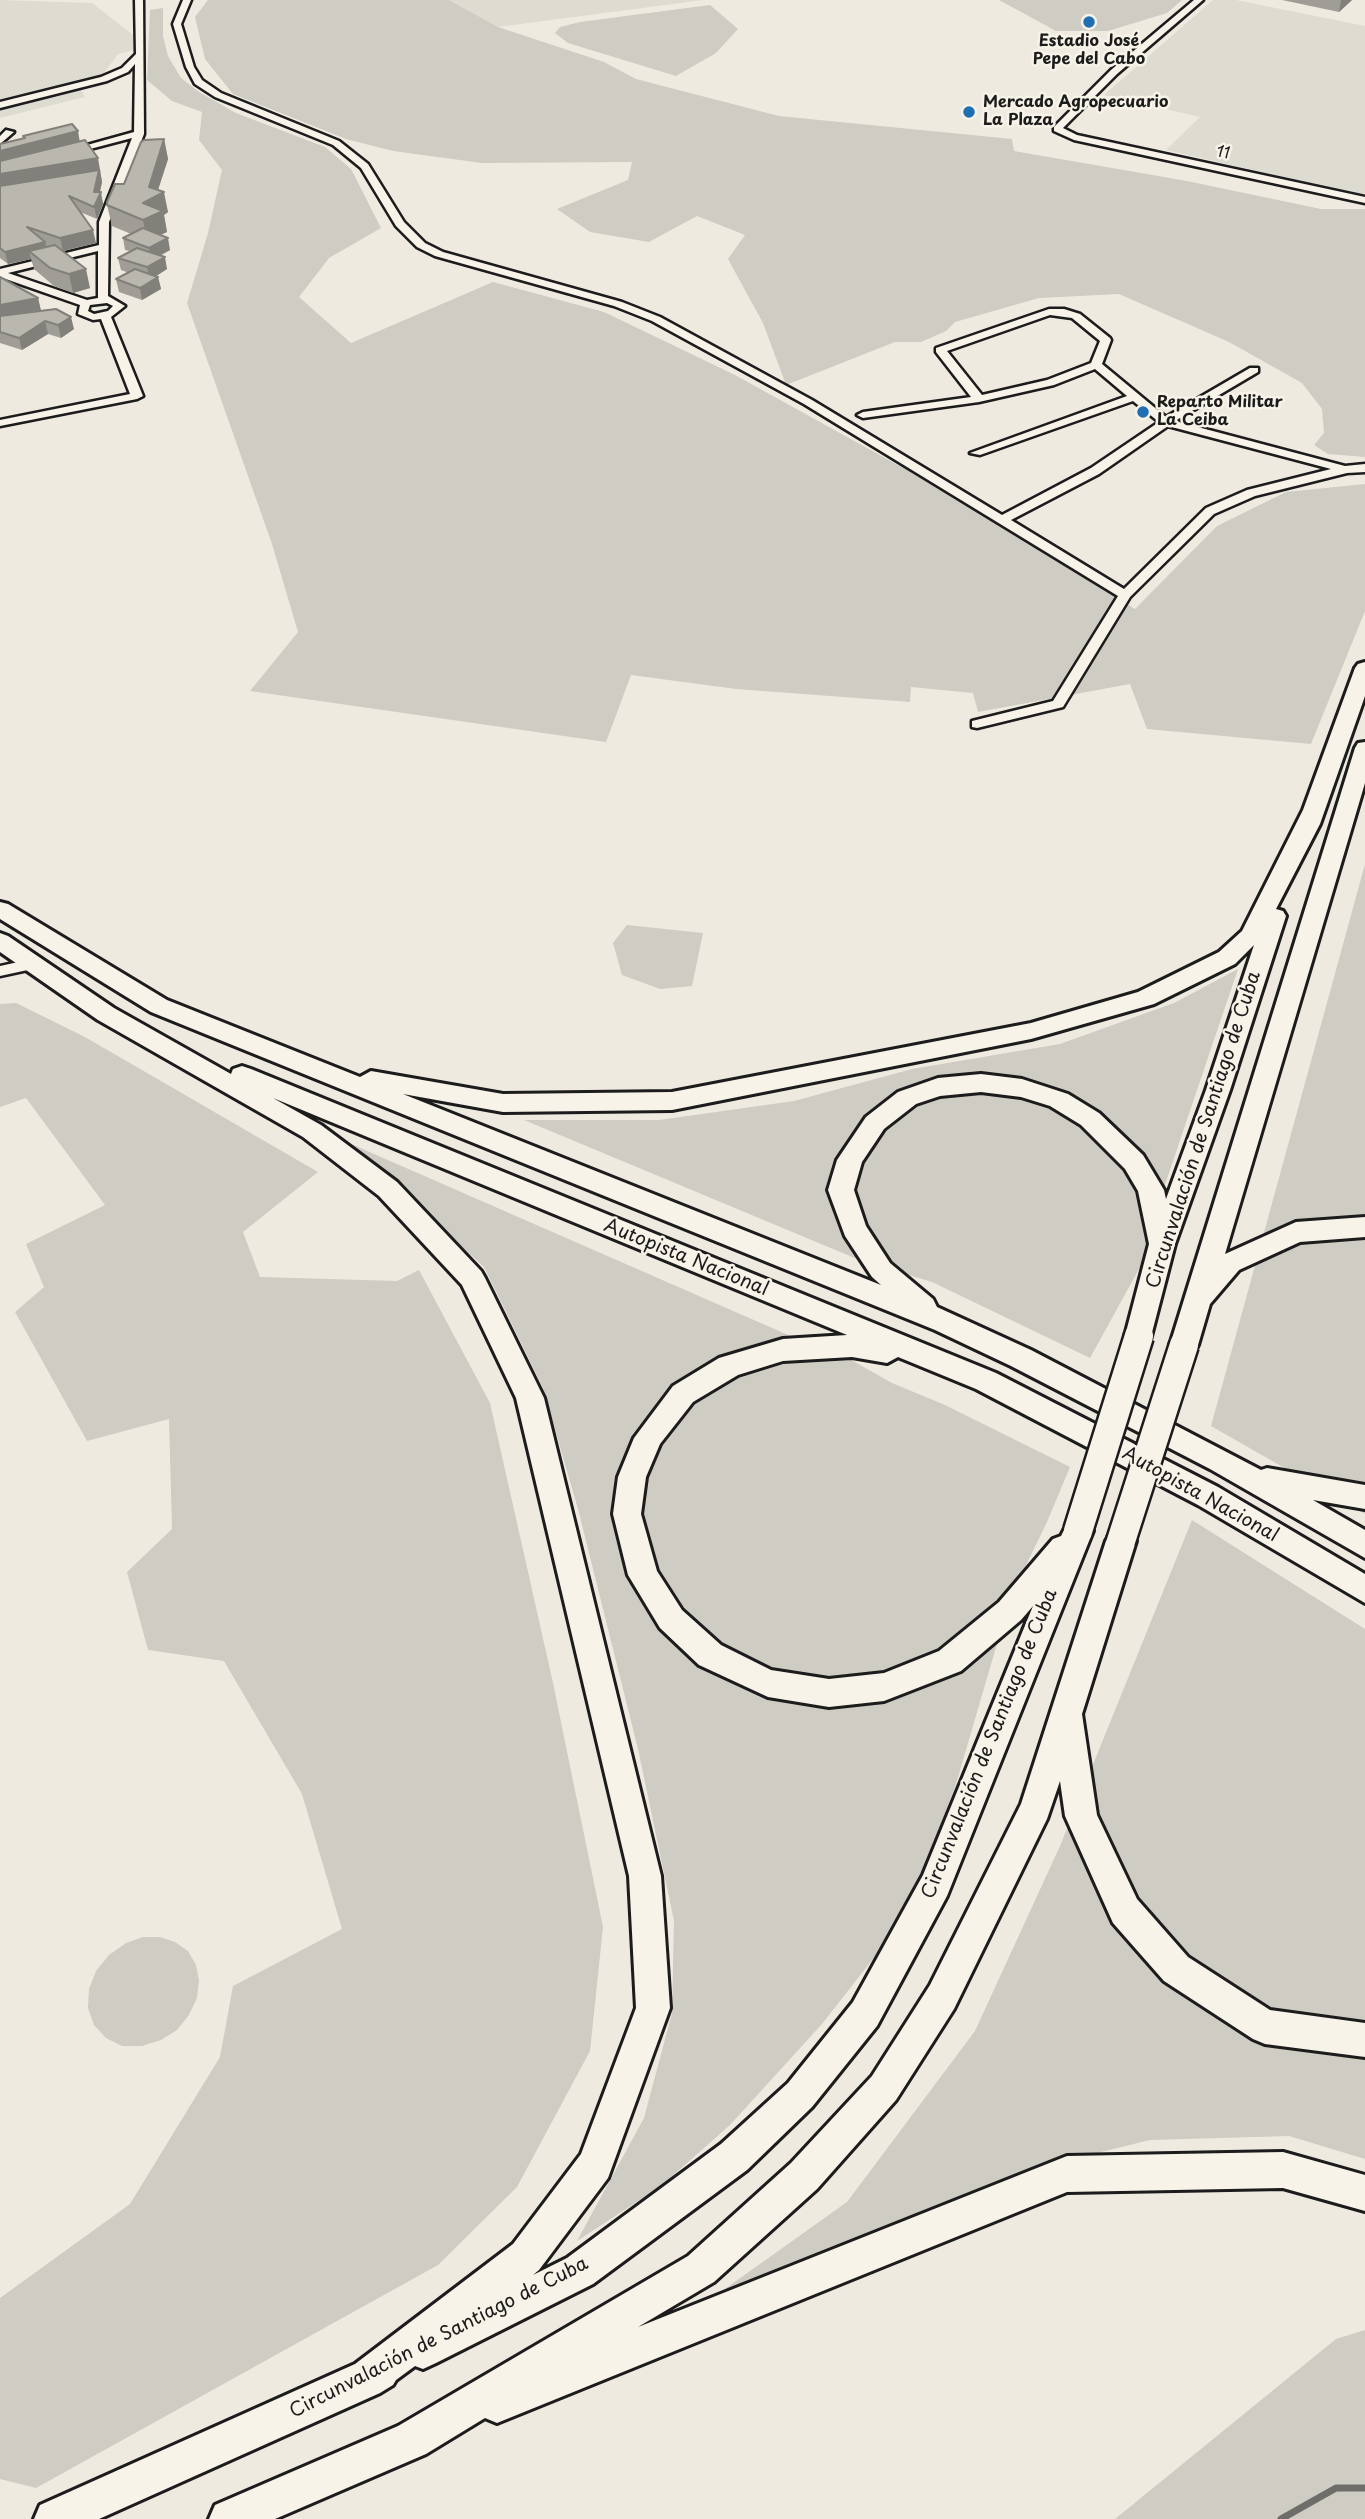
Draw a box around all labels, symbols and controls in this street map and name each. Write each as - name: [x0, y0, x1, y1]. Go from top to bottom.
- marker: Estadio José Pepe del Cabo: [1081, 14, 1097, 30]
- place label: Estadio José Pepe del Cabo: [1033, 32, 1145, 70]
- place label: Mercado Agropecuario La Plaza: [983, 93, 1168, 131]
- marker: Mercado Agropecuario La Plaza: [961, 104, 977, 120]
- street label: 11: [1214, 142, 1232, 164]
- place label: Reparto Militar La Ceiba: [1157, 393, 1283, 431]
- marker: Reparto Militar La Ceiba: [1135, 404, 1151, 420]
- street label: Circunvalación de Santiago de Cuba: [1142, 969, 1266, 1291]
- street label: Autopista Nacional: [601, 1215, 771, 1301]
- street label: Autopista Nacional: [1118, 1443, 1282, 1547]
- street label: Circunvalación de Santiago de Cuba: [917, 1586, 1063, 1902]
- street label: Circunvalación de Santiago de Cuba: [286, 2252, 592, 2424]

